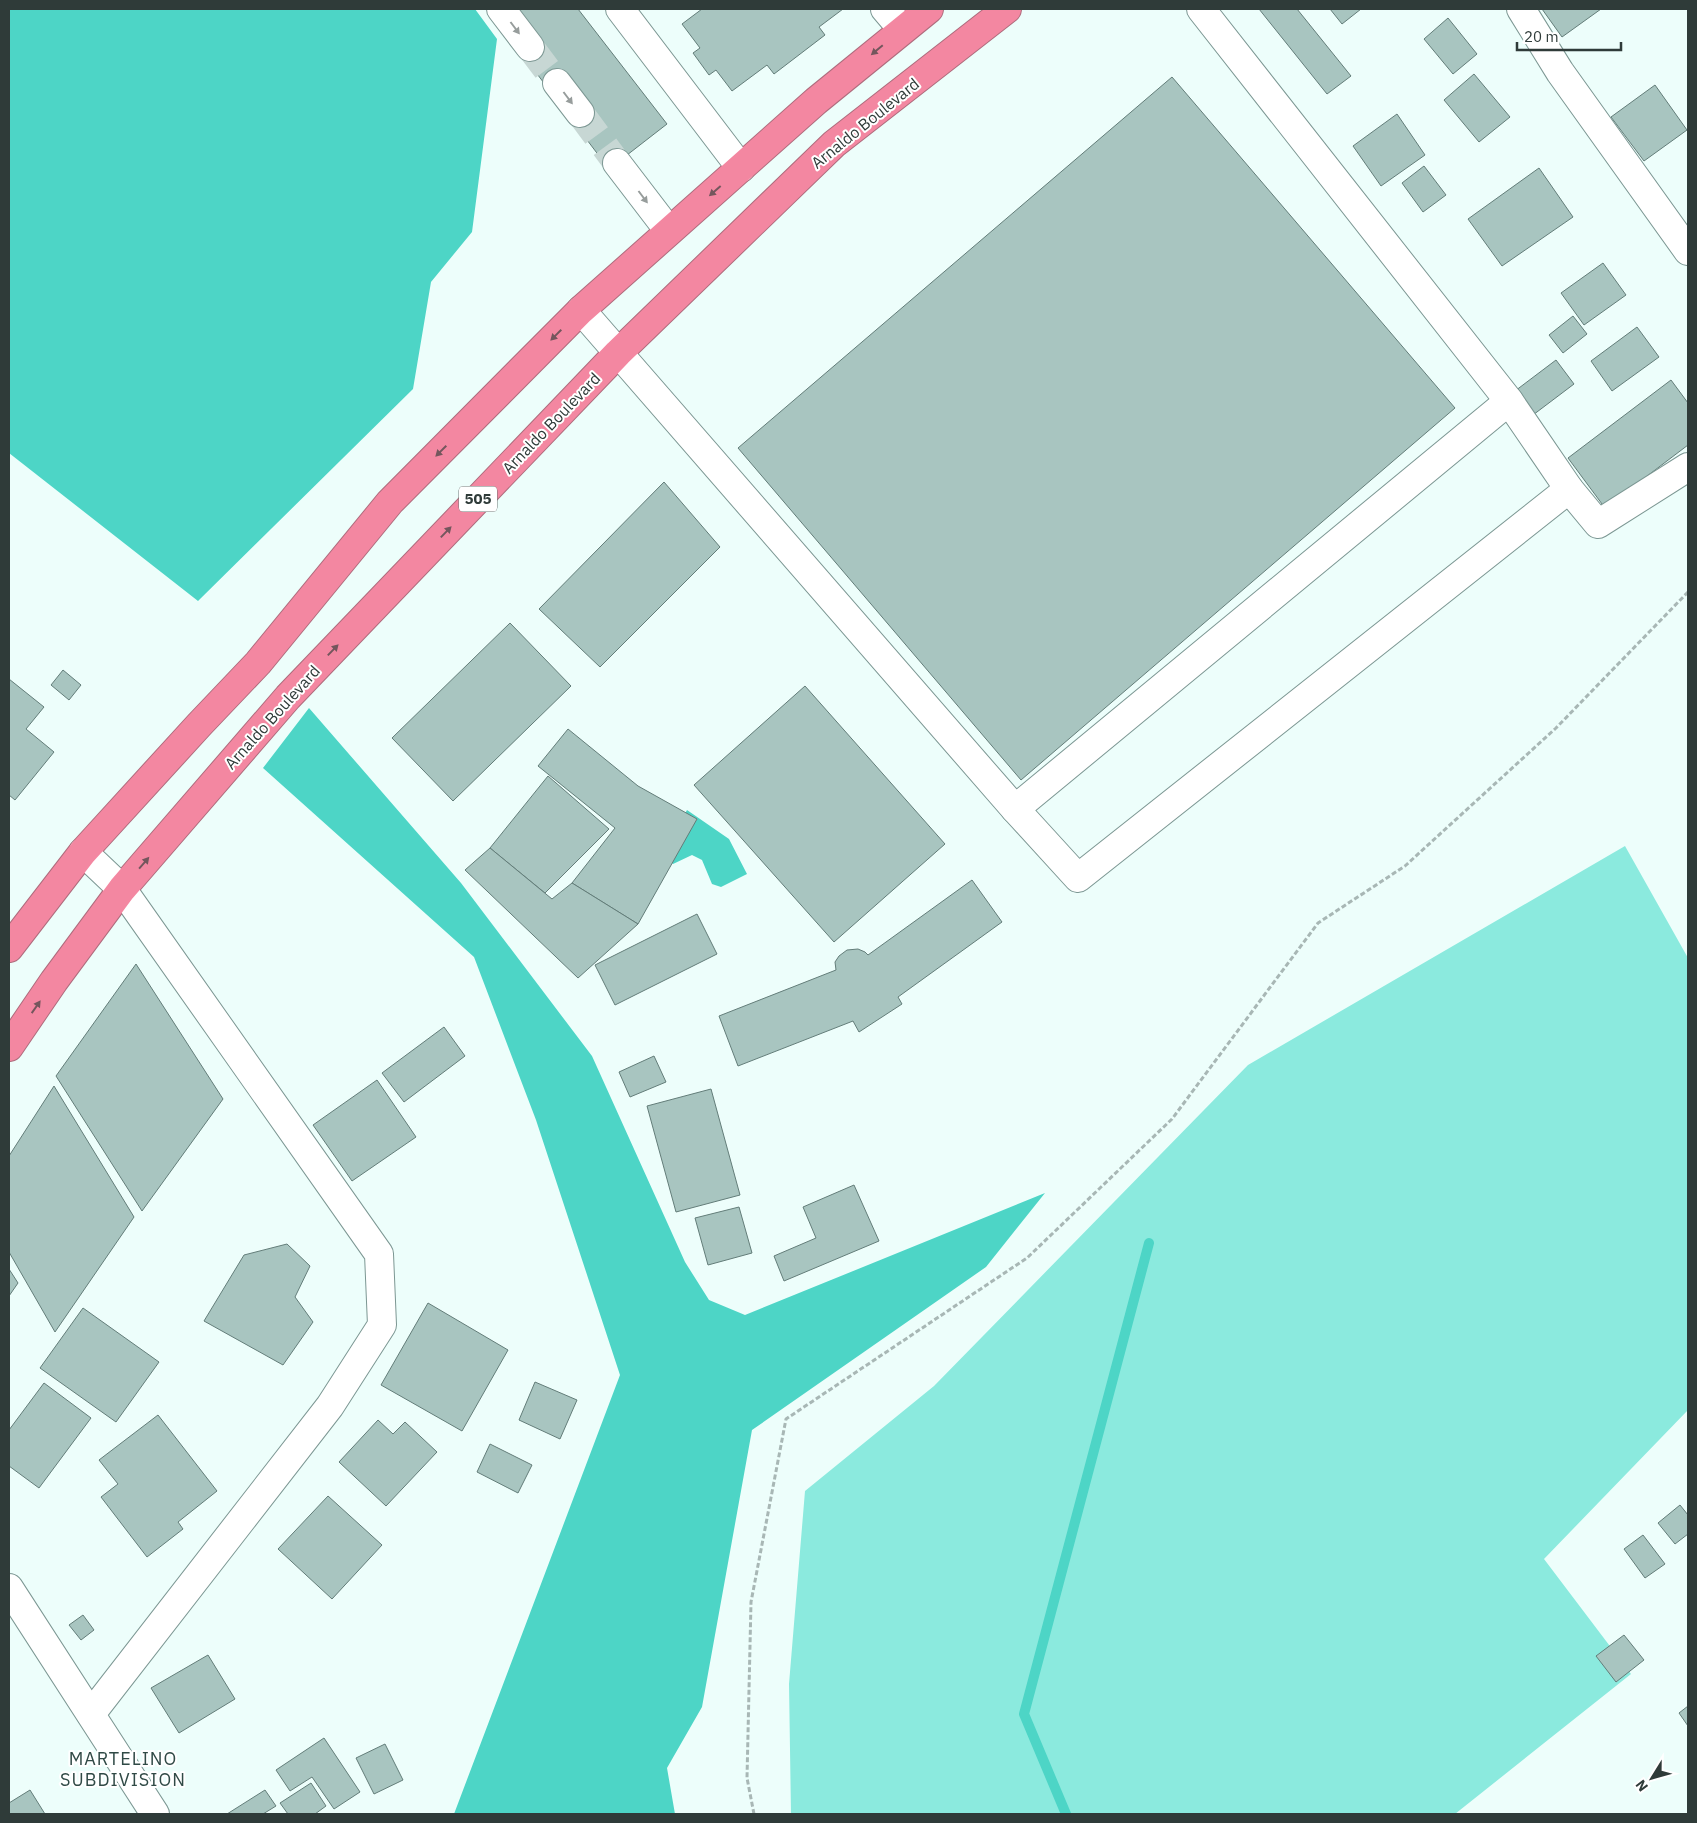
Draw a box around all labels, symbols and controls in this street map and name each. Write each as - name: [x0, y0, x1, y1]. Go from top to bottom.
- scale bar: [1517, 20, 1621, 52]
- one-way arrow: [510, 21, 521, 34]
- text: 20 m: [1524, 27, 1559, 46]
- one-way arrow: [871, 44, 884, 55]
- street label: Arnaldo Boulevard: [807, 73, 923, 173]
- one-way arrow: [563, 91, 574, 104]
- one-way arrow: [709, 185, 721, 197]
- one-way arrow: [638, 190, 648, 204]
- one-way arrow: [550, 329, 562, 341]
- street label: Arnaldo Boulevard: [498, 368, 604, 478]
- one-way arrow: [435, 444, 447, 456]
- road number: 505: [459, 486, 497, 512]
- one-way arrow: [440, 527, 452, 539]
- one-way arrow: [327, 644, 339, 656]
- street label: Arnaldo Boulevard: [220, 661, 324, 773]
- one-way arrow: [139, 856, 150, 869]
- one-way arrow: [31, 1000, 41, 1014]
- district label: MARTELINO SUBDIVISION: [60, 1747, 186, 1791]
- north arrow: [1627, 1753, 1677, 1803]
- text: N: [1631, 1776, 1652, 1795]

